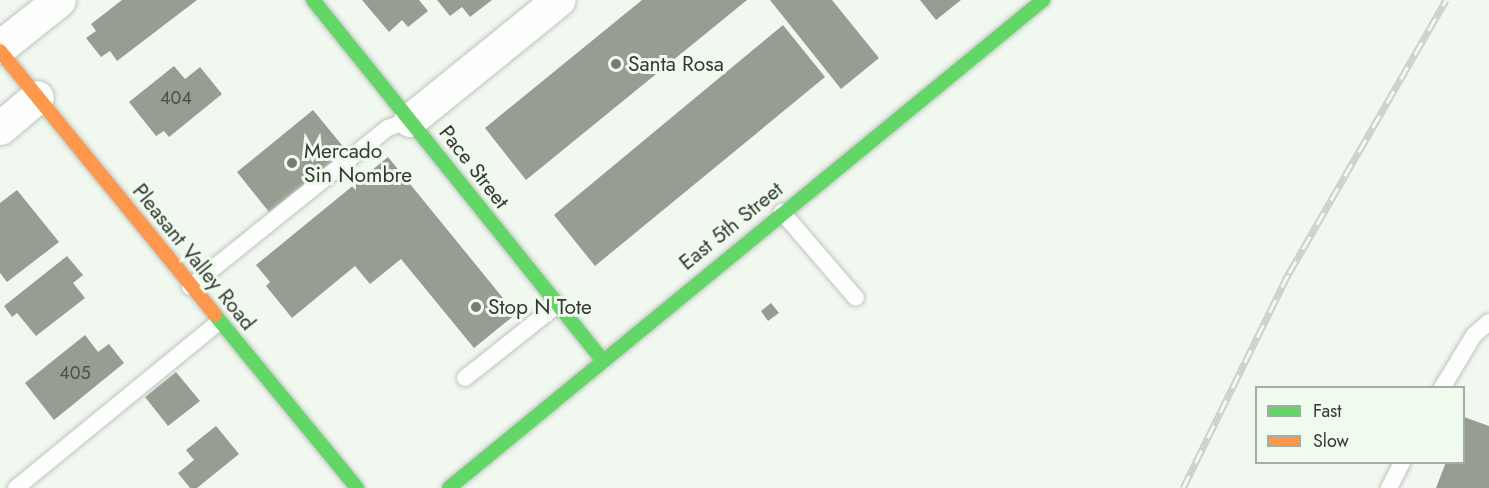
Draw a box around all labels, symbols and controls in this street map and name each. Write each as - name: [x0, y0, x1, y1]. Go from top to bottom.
- place label: Santa Rosa: [628, 51, 724, 77]
- marker: Santa Rosa: [609, 57, 623, 71]
- house number: 404: [160, 87, 192, 109]
- street label: Pace Street: [434, 121, 514, 213]
- place label: Mercado Sin Nombre: [304, 138, 412, 188]
- marker: Mercado Sin Nombre: [285, 156, 299, 170]
- street label: East 5th Street: [674, 177, 788, 275]
- street label: Pleasant Valley Road: [127, 179, 261, 335]
- place label: Stop N Tote: [488, 294, 592, 320]
- marker: Stop N Tote: [469, 300, 483, 314]
- house number: 405: [59, 362, 91, 384]
- legend: [1255, 386, 1465, 464]
- text: Fast: [1313, 398, 1342, 424]
- text: Slow: [1313, 428, 1349, 454]

